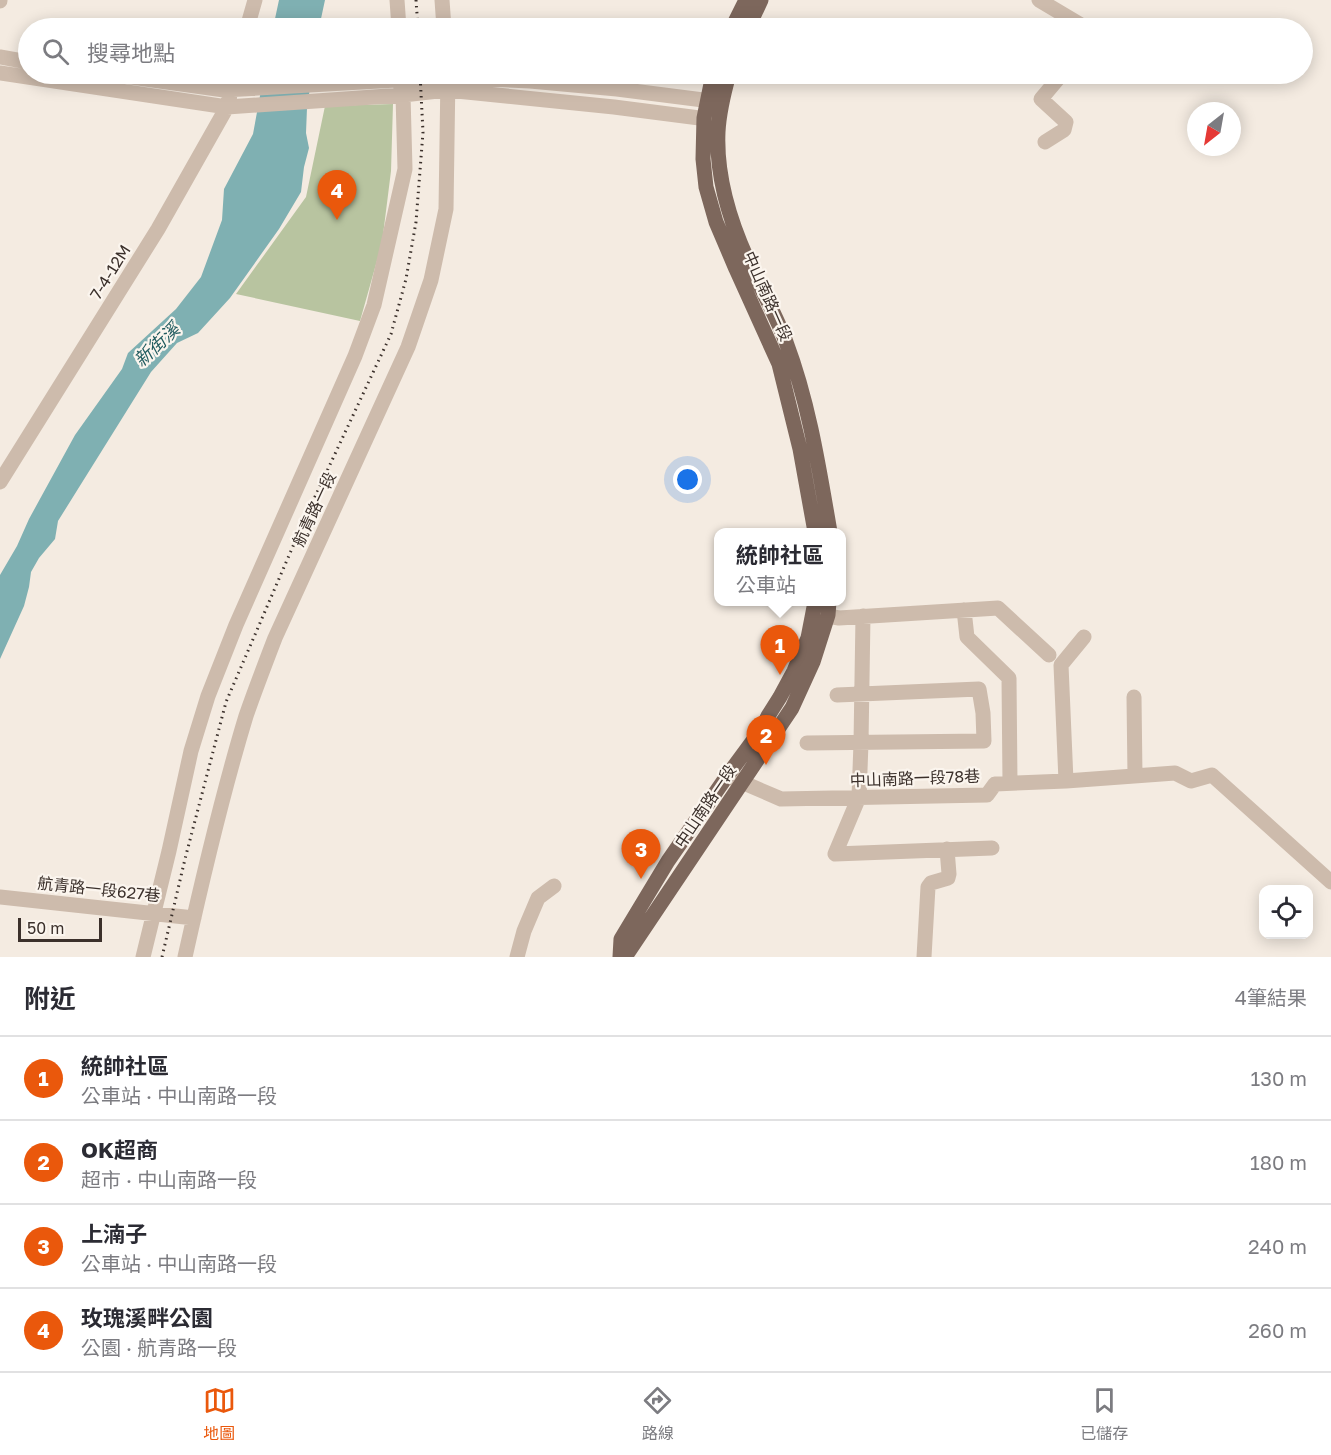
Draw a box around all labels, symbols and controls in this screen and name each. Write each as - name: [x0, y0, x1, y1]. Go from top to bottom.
- search box: [18, 18, 1313, 84]
- icon: search: [39, 35, 72, 68]
- text: 搜尋地點: [87, 39, 175, 66]
- north arrow: [1187, 102, 1241, 156]
- pin: 4: [318, 170, 356, 220]
- street label: 7-4-12M: [85, 241, 135, 303]
- street label: 中山南路一段: [739, 248, 797, 344]
- water label: 新街溪: [129, 316, 186, 371]
- your location: [673, 465, 702, 494]
- street label: 航青路一段: [288, 469, 340, 549]
- popup: [714, 528, 846, 606]
- text: 統帥社區: [736, 541, 824, 568]
- text: 公車站: [736, 572, 796, 596]
- pin: 1: [760, 626, 800, 675]
- pin: 2: [746, 716, 786, 765]
- street label: 中山南路一段: [670, 761, 740, 851]
- street label: 中山南路一段78巷: [850, 766, 980, 790]
- pin: 3: [622, 830, 660, 879]
- street label: 航青路一段627巷: [37, 873, 161, 905]
- map controls: [1259, 885, 1313, 939]
- button: locate: [1259, 885, 1313, 939]
- scale bar: [18, 915, 102, 942]
- text: 50 m: [27, 918, 64, 938]
- text: 附近: [24, 983, 76, 1014]
- text: 4筆結果: [1235, 985, 1307, 1009]
- text: 統帥社區: [81, 1052, 169, 1079]
- text: 1: [38, 1066, 49, 1090]
- text: 130 m: [1251, 1066, 1307, 1090]
- text: 公車站 · 中山南路一段: [81, 1083, 277, 1107]
- text: OK超商: [81, 1136, 158, 1163]
- text: 2: [37, 1150, 50, 1174]
- text: 180 m: [1250, 1150, 1307, 1174]
- text: 超市 · 中山南路一段: [81, 1167, 257, 1191]
- text: 上湳子: [81, 1220, 147, 1247]
- text: 3: [37, 1234, 50, 1258]
- text: 240 m: [1248, 1234, 1307, 1258]
- text: 公車站 · 中山南路一段: [81, 1251, 277, 1275]
- text: 玫瑰溪畔公園: [81, 1304, 213, 1331]
- text: 4: [37, 1318, 50, 1342]
- text: 260 m: [1248, 1318, 1307, 1342]
- text: 公園 · 航青路一段: [81, 1335, 237, 1359]
- tab: 地圖: [203, 1384, 236, 1444]
- tab: 路線: [641, 1384, 674, 1444]
- tab: 已儲存: [1080, 1384, 1128, 1444]

